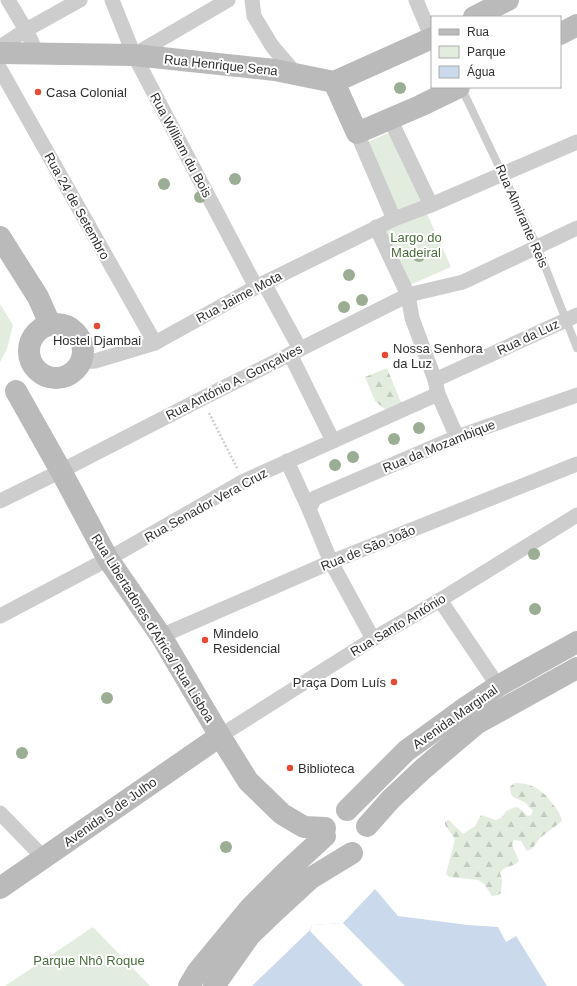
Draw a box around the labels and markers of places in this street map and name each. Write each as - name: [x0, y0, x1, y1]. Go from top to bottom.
- place label: Casa Colonial: [46, 85, 127, 100]
- marker: Casa Colonial: [33, 87, 43, 97]
- marker: Hostel Djambai: [92, 321, 102, 331]
- place label: Hostel Djambai: [53, 333, 141, 348]
- place label: Nossa Senhora da Luz: [393, 341, 483, 371]
- marker: Nossa Senhora da Luz: [380, 350, 390, 360]
- place label: Mindelo Residencial: [213, 626, 280, 656]
- marker: Mindelo Residencial: [200, 635, 210, 645]
- place label: Praça Dom Luís: [293, 675, 386, 690]
- marker: Praça Dom Luís: [389, 677, 399, 687]
- place label: Biblioteca: [298, 761, 355, 776]
- marker: Biblioteca: [285, 763, 295, 773]

